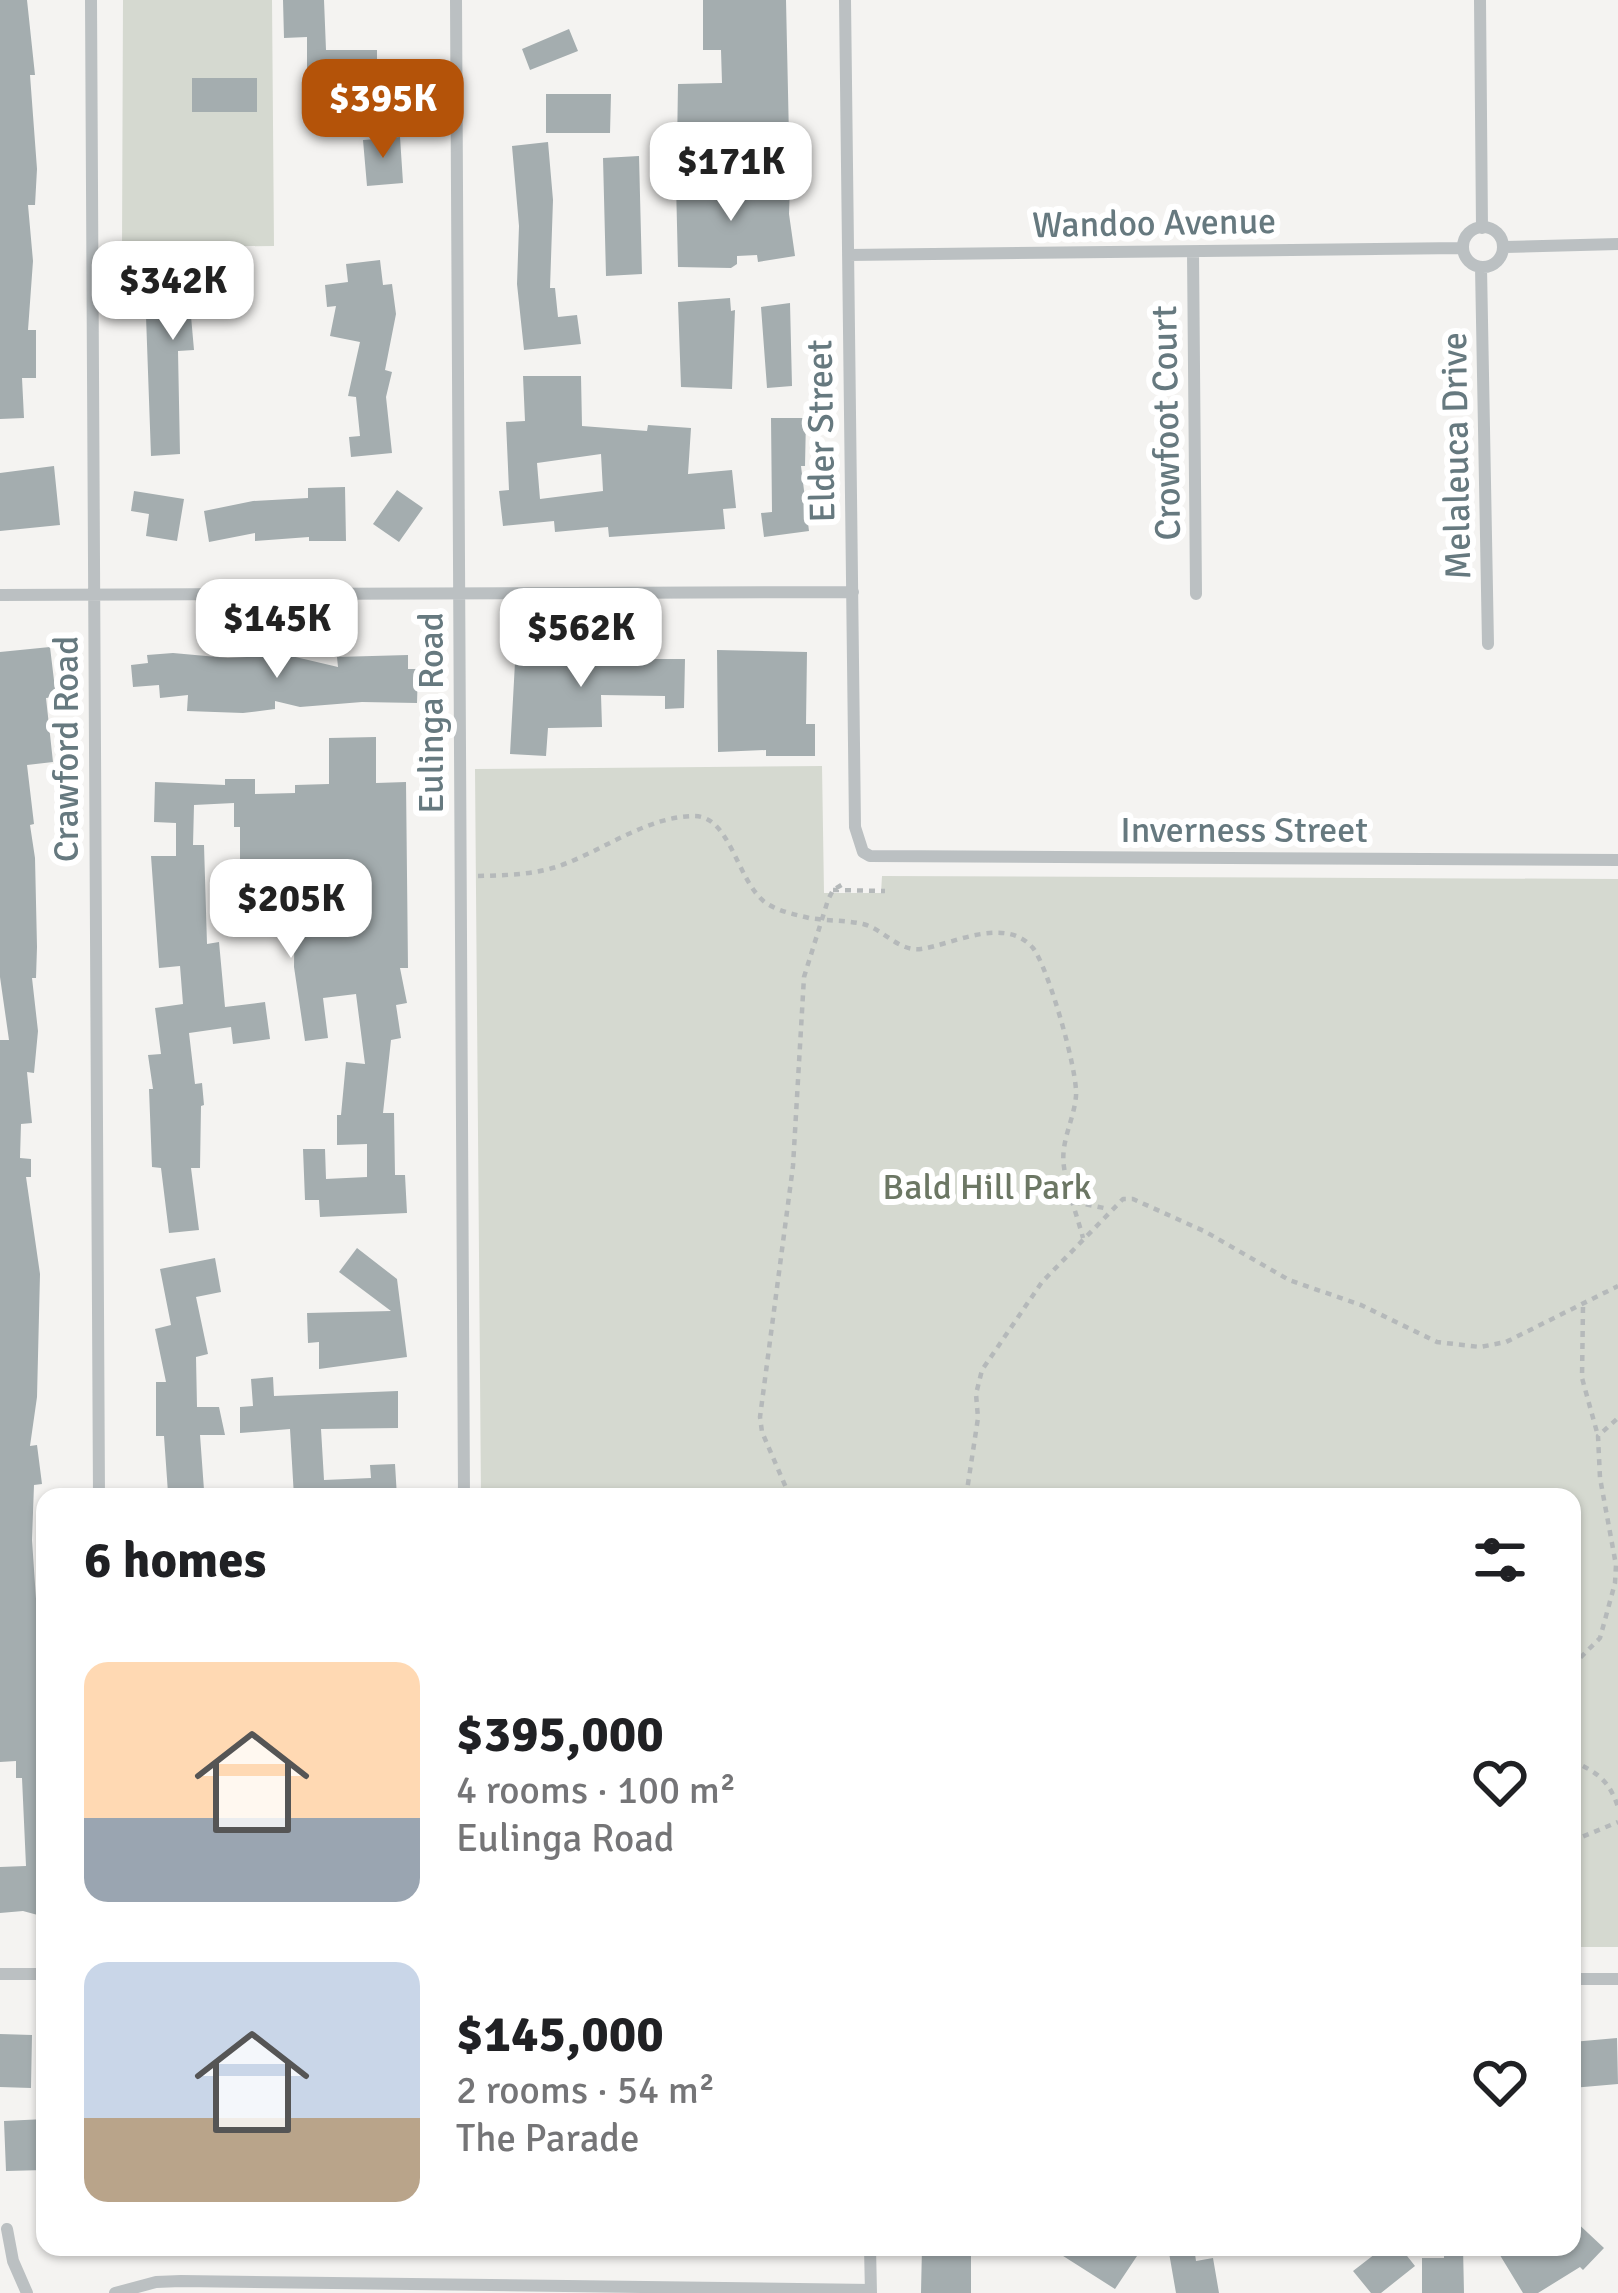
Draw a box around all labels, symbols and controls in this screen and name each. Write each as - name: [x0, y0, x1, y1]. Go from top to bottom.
- pin: $395K: [299, 59, 467, 161]
- text: $395K: [329, 74, 437, 122]
- pin: $171K: [647, 122, 815, 224]
- text: $171K: [677, 137, 785, 185]
- street label: Wandoo Avenue: [1032, 199, 1277, 248]
- pin: $342K: [89, 241, 257, 343]
- text: $342K: [119, 256, 227, 304]
- street label: Crowfoot Court: [1142, 305, 1191, 541]
- street label: Melaleuca Drive: [1432, 332, 1481, 580]
- street label: Elder Street: [797, 339, 846, 523]
- pin: $145K: [193, 579, 361, 681]
- pin: $562K: [497, 588, 665, 690]
- text: $145K: [223, 594, 331, 642]
- text: $562K: [527, 603, 635, 651]
- street label: Eulinga Road: [409, 612, 454, 814]
- street label: Crawford Road: [44, 636, 89, 862]
- street label: Inverness Street: [1120, 808, 1368, 853]
- pin: $205K: [207, 859, 375, 961]
- text: $205K: [237, 874, 345, 922]
- park label: Bald Hill Park: [882, 1165, 1092, 1210]
- icon: filters: [1467, 1527, 1533, 1593]
- text: 6 homes: [84, 1529, 266, 1592]
- text: $395,000: [456, 1703, 664, 1766]
- icon: home: [180, 1710, 324, 1854]
- icon: heart: [1467, 1749, 1533, 1815]
- text: 4 rooms · 100 m²: [456, 1766, 736, 1814]
- text: Eulinga Road: [456, 1814, 674, 1862]
- text: $145,000: [456, 2003, 664, 2066]
- icon: home: [180, 2010, 324, 2154]
- icon: heart: [1467, 2049, 1533, 2115]
- text: 2 rooms · 54 m²: [456, 2066, 715, 2114]
- text: The Parade: [456, 2114, 639, 2162]

